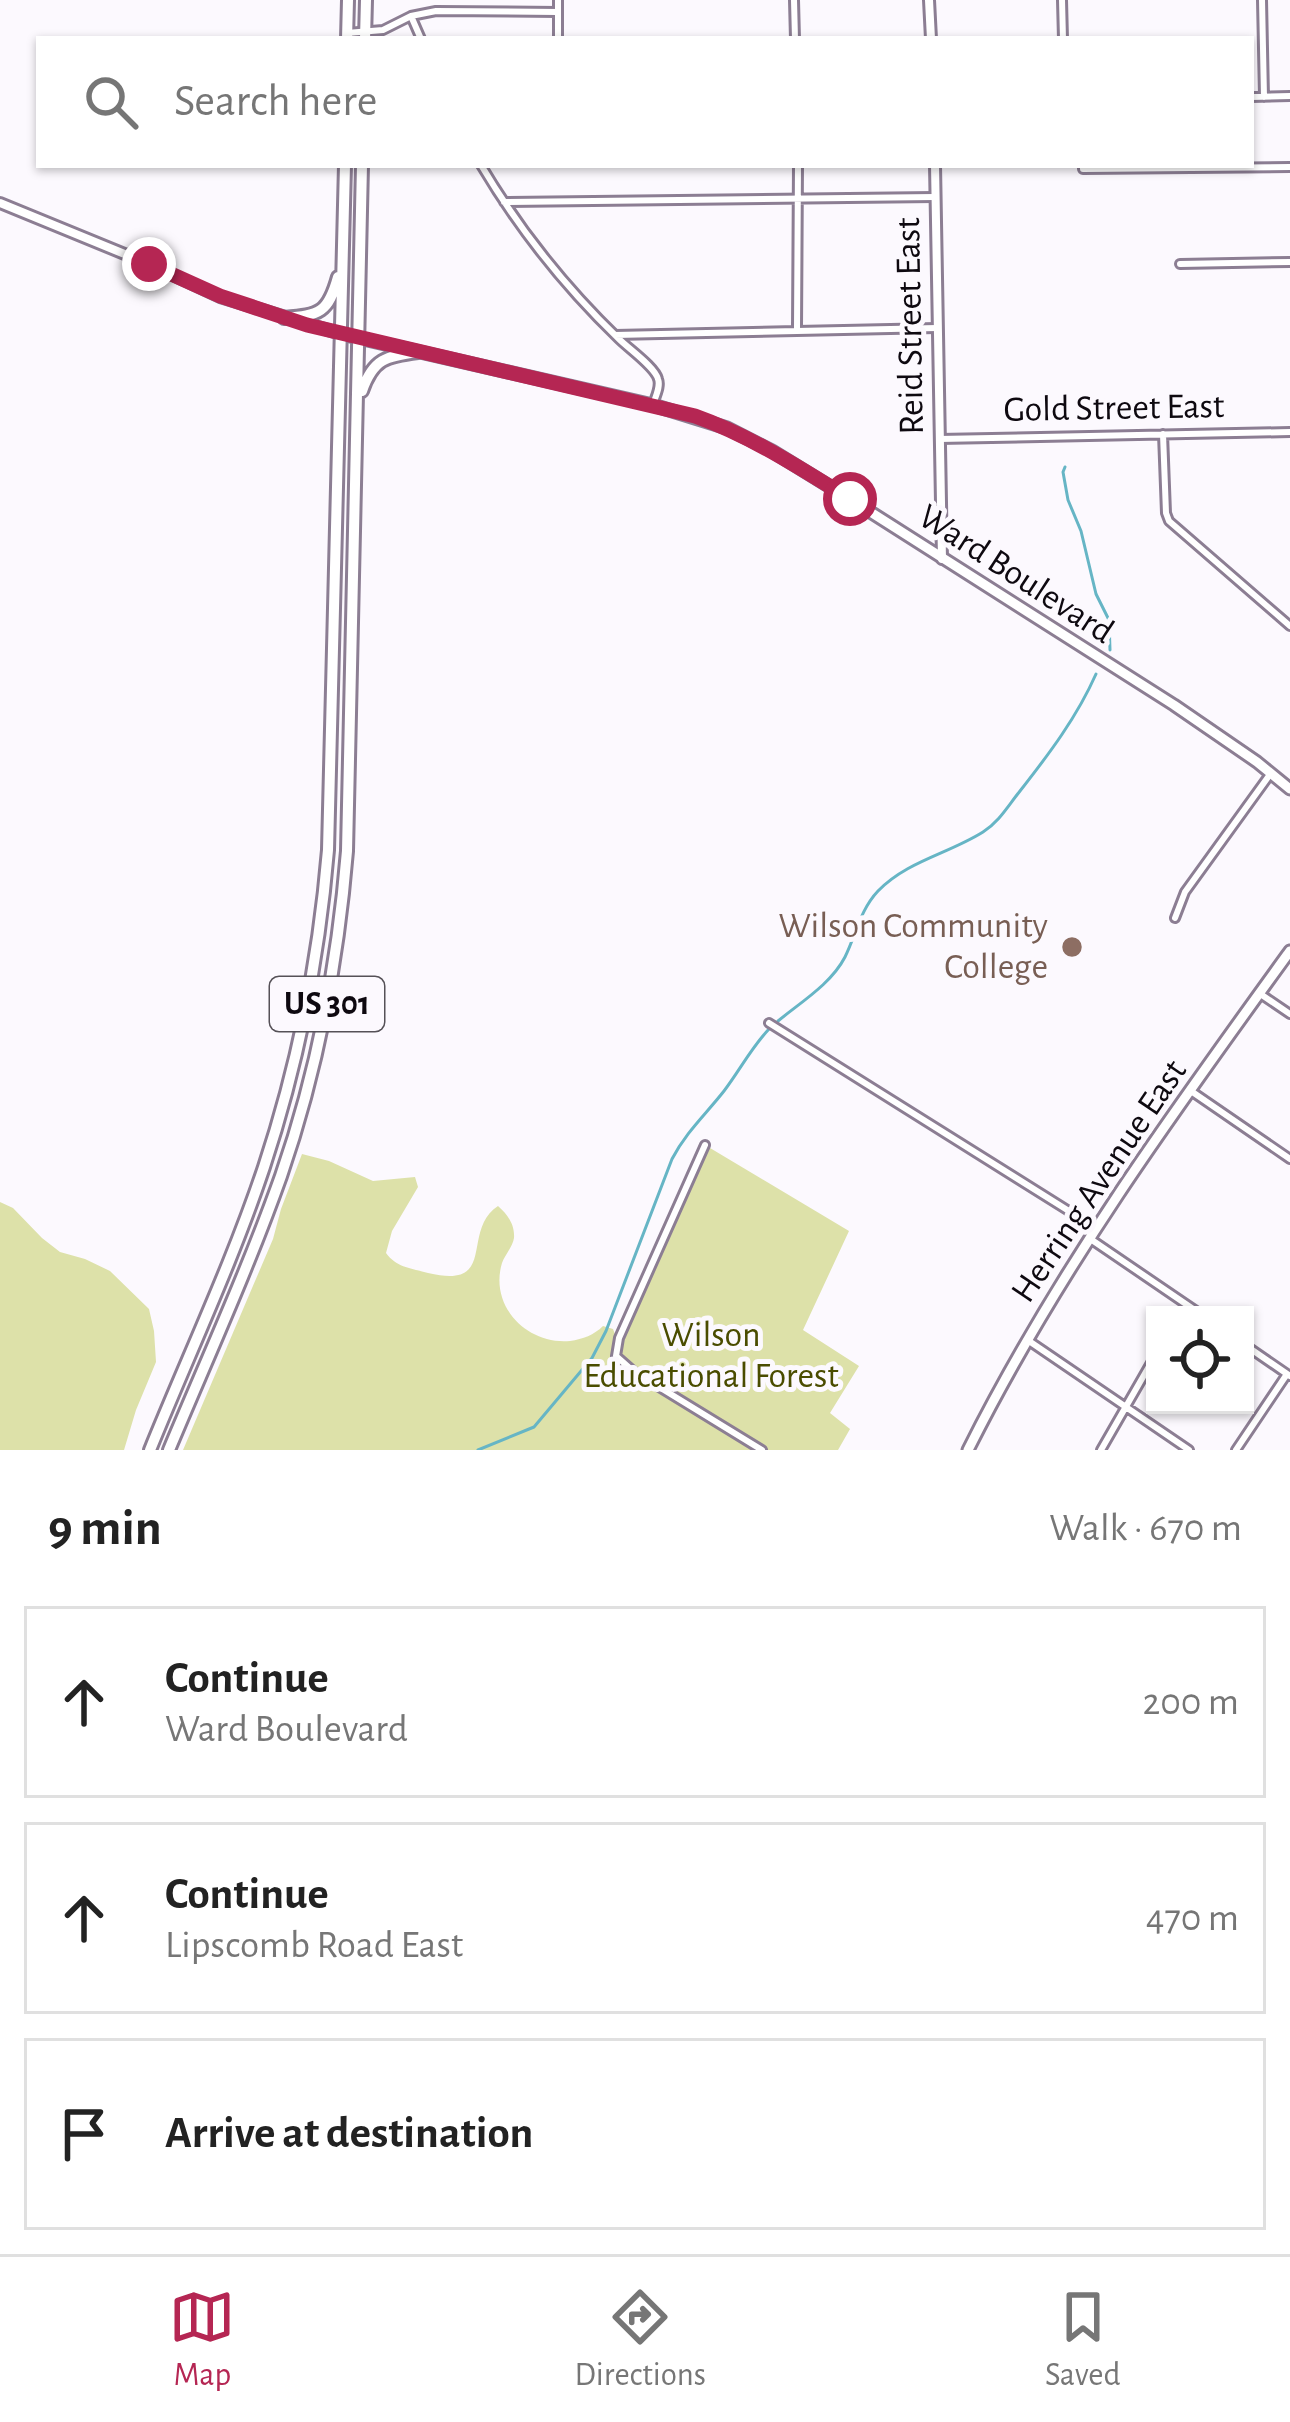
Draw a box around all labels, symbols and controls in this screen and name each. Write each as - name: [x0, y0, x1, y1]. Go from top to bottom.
- search box: [36, 36, 1254, 168]
- icon: search: [78, 69, 144, 135]
- text: Search here: [174, 79, 377, 124]
- street label: Reid Street East: [890, 217, 930, 435]
- route end: [122, 237, 176, 291]
- street label: Gold Street East: [1003, 388, 1225, 428]
- route start: [823, 472, 877, 526]
- street label: Ward Boulevard: [912, 498, 1120, 650]
- place label: Wilson Community College: [778, 908, 1048, 985]
- marker: Wilson Community College: [1059, 934, 1085, 960]
- road number: US 301: [270, 977, 384, 1031]
- street label: Herring Avenue East: [1005, 1053, 1193, 1309]
- map controls: [1146, 1306, 1254, 1414]
- button: locate: [1146, 1306, 1254, 1414]
- park label: Wilson Educational Forest: [583, 1317, 839, 1394]
- text: 9 min: [48, 1503, 162, 1554]
- text: Walk · 670 m: [1049, 1509, 1242, 1548]
- text: Continue: [165, 1656, 329, 1701]
- icon: ahead: [51, 1669, 117, 1735]
- text: 200 m: [1142, 1683, 1239, 1722]
- text: Ward Boulevard: [165, 1710, 408, 1749]
- text: Continue: [165, 1872, 329, 1917]
- icon: ahead: [51, 1885, 117, 1951]
- text: 470 m: [1146, 1899, 1239, 1938]
- text: Lipscomb Road East: [165, 1926, 463, 1965]
- icon: arrive: [51, 2101, 117, 2167]
- text: Arrive at destination: [165, 2111, 533, 2156]
- tab: Map: [169, 2284, 235, 2396]
- tab: Directions: [574, 2284, 706, 2396]
- tab: Saved: [1045, 2284, 1120, 2396]

